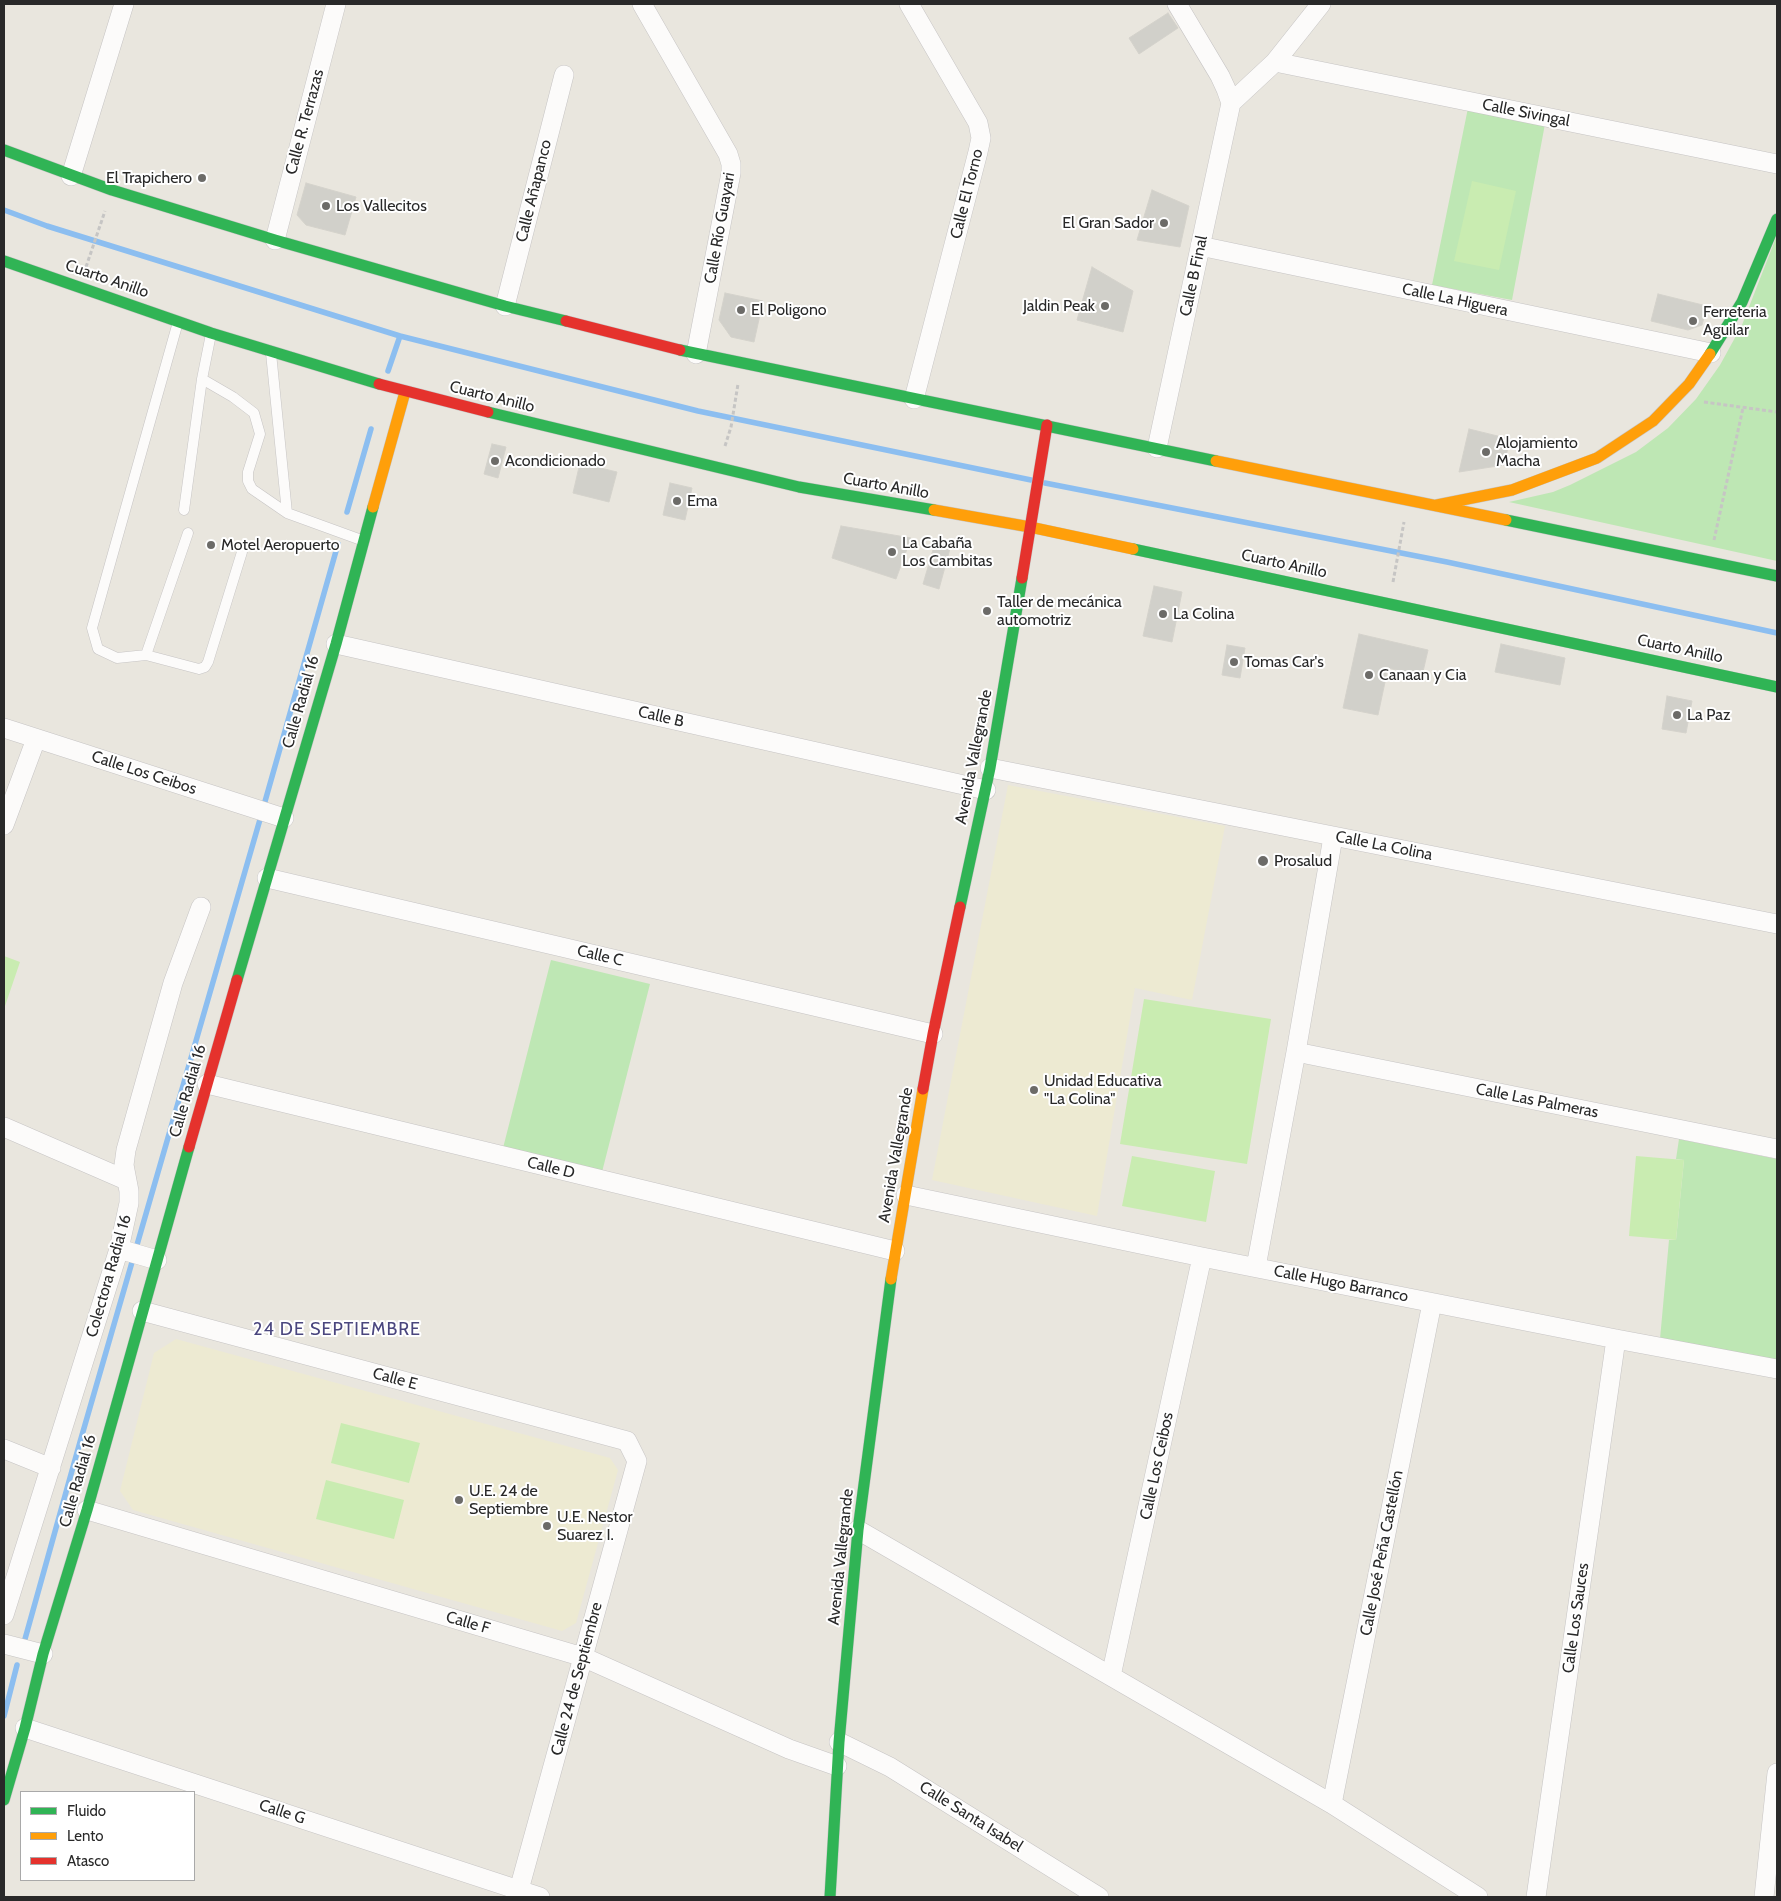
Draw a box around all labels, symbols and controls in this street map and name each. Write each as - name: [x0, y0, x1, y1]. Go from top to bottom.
- street label: Calle R. Terrazas: [282, 67, 328, 177]
- street label: Calle Sivingal: [1480, 95, 1572, 131]
- street label: Calle Añapanco: [512, 138, 556, 244]
- street label: Calle El Torno: [947, 147, 987, 241]
- place label: El Trapichero: [106, 168, 192, 188]
- street label: Calle Río Guayari: [701, 171, 739, 285]
- marker: El Trapichero: [196, 172, 208, 184]
- place label: Los Vallecitos: [336, 196, 427, 216]
- marker: Los Vallecitos: [320, 200, 332, 212]
- place label: El Gran Sador: [1062, 213, 1154, 233]
- marker: El Gran Sador: [1158, 217, 1170, 229]
- street label: Calle B Final: [1176, 234, 1212, 318]
- street label: Cuarto Anillo: [63, 256, 151, 302]
- street label: Calle La Higuera: [1400, 279, 1510, 321]
- place label: Jaldin Peak: [1023, 296, 1095, 316]
- place label: El Poligono: [751, 300, 827, 320]
- marker: Jaldin Peak: [1099, 300, 1111, 312]
- place label: Ferreteria Aguilar: [1703, 302, 1767, 340]
- marker: El Poligono: [735, 304, 747, 316]
- marker: Ferreteria Aguilar: [1687, 315, 1699, 327]
- street label: Cuarto Anillo: [448, 377, 536, 417]
- place label: Alojamiento Macha: [1496, 433, 1578, 471]
- marker: Alojamiento Macha: [1480, 446, 1492, 458]
- place label: Acondicionado: [505, 451, 606, 471]
- marker: Acondicionado: [489, 455, 501, 467]
- street label: Cuarto Anillo: [842, 469, 930, 503]
- place label: Ema: [687, 491, 717, 511]
- marker: Ema: [671, 495, 683, 507]
- place label: La Cabaña Los Cambitas: [902, 533, 992, 571]
- place label: Motel Aeropuerto: [221, 535, 340, 555]
- marker: Motel Aeropuerto: [205, 539, 217, 551]
- marker: La Cabaña Los Cambitas: [886, 546, 898, 558]
- street label: Cuarto Anillo: [1239, 546, 1329, 582]
- place label: Taller de mecánica automotriz: [997, 592, 1122, 630]
- place label: La Colina: [1173, 604, 1235, 624]
- marker: Taller de mecánica automotriz: [981, 605, 993, 617]
- marker: La Colina: [1157, 608, 1169, 620]
- street label: Cuarto Anillo: [1635, 631, 1725, 667]
- place label: Tomas Car's: [1244, 652, 1324, 672]
- street label: Calle Radial 16: [279, 653, 323, 751]
- marker: Tomas Car's: [1228, 656, 1240, 668]
- place label: Canaan y Cia: [1379, 665, 1466, 685]
- marker: Canaan y Cia: [1363, 669, 1375, 681]
- street label: Avenida Vallegrande: [952, 688, 996, 826]
- street label: Calle B: [636, 702, 686, 732]
- place label: La Paz: [1687, 705, 1730, 725]
- marker: La Paz: [1671, 709, 1683, 721]
- street label: Calle Los Ceibos: [89, 747, 199, 799]
- street label: Calle La Colina: [1334, 827, 1434, 865]
- place label: Prosalud: [1274, 851, 1332, 871]
- marker: Prosalud: [1256, 854, 1270, 868]
- street label: Calle C: [575, 941, 625, 971]
- street label: Calle Radial 16: [166, 1042, 210, 1140]
- place label: Unidad Educativa "La Colina": [1044, 1071, 1162, 1109]
- street label: Calle Las Palmeras: [1474, 1080, 1600, 1122]
- marker: Unidad Educativa "La Colina": [1028, 1084, 1040, 1096]
- street label: Avenida Vallegrande: [875, 1086, 917, 1224]
- street label: Calle D: [525, 1153, 577, 1183]
- street label: Colectora Radial 16: [82, 1212, 136, 1340]
- street label: Calle Hugo Barranco: [1272, 1262, 1410, 1306]
- district label: 24 DE SEPTIEMBRE: [251, 1319, 423, 1341]
- street label: Calle E: [370, 1364, 420, 1394]
- street label: Calle Los Ceibos: [1136, 1411, 1178, 1521]
- street label: Calle Radial 16: [56, 1432, 100, 1530]
- street label: Calle José Peña Castellón: [1357, 1469, 1407, 1637]
- place label: U.E. 24 de Septiembre: [469, 1481, 548, 1519]
- street label: Avenida Vallegrande: [824, 1488, 858, 1626]
- marker: U.E. 24 de Septiembre: [453, 1494, 465, 1506]
- place label: U.E. Nestor Suarez I.: [557, 1507, 633, 1545]
- marker: U.E. Nestor Suarez I.: [541, 1520, 553, 1532]
- street label: Calle Los Sauces: [1559, 1562, 1593, 1674]
- street label: Calle 24 de Septiembre: [547, 1600, 607, 1758]
- street label: Calle F: [444, 1608, 492, 1638]
- street label: Calle Santa Isabel: [916, 1777, 1026, 1857]
- legend: [20, 1791, 195, 1881]
- street label: Calle G: [256, 1796, 308, 1828]
- text: Fluido: [67, 1802, 106, 1820]
- text: Lento: [67, 1827, 104, 1845]
- text: Atasco: [67, 1852, 109, 1870]

